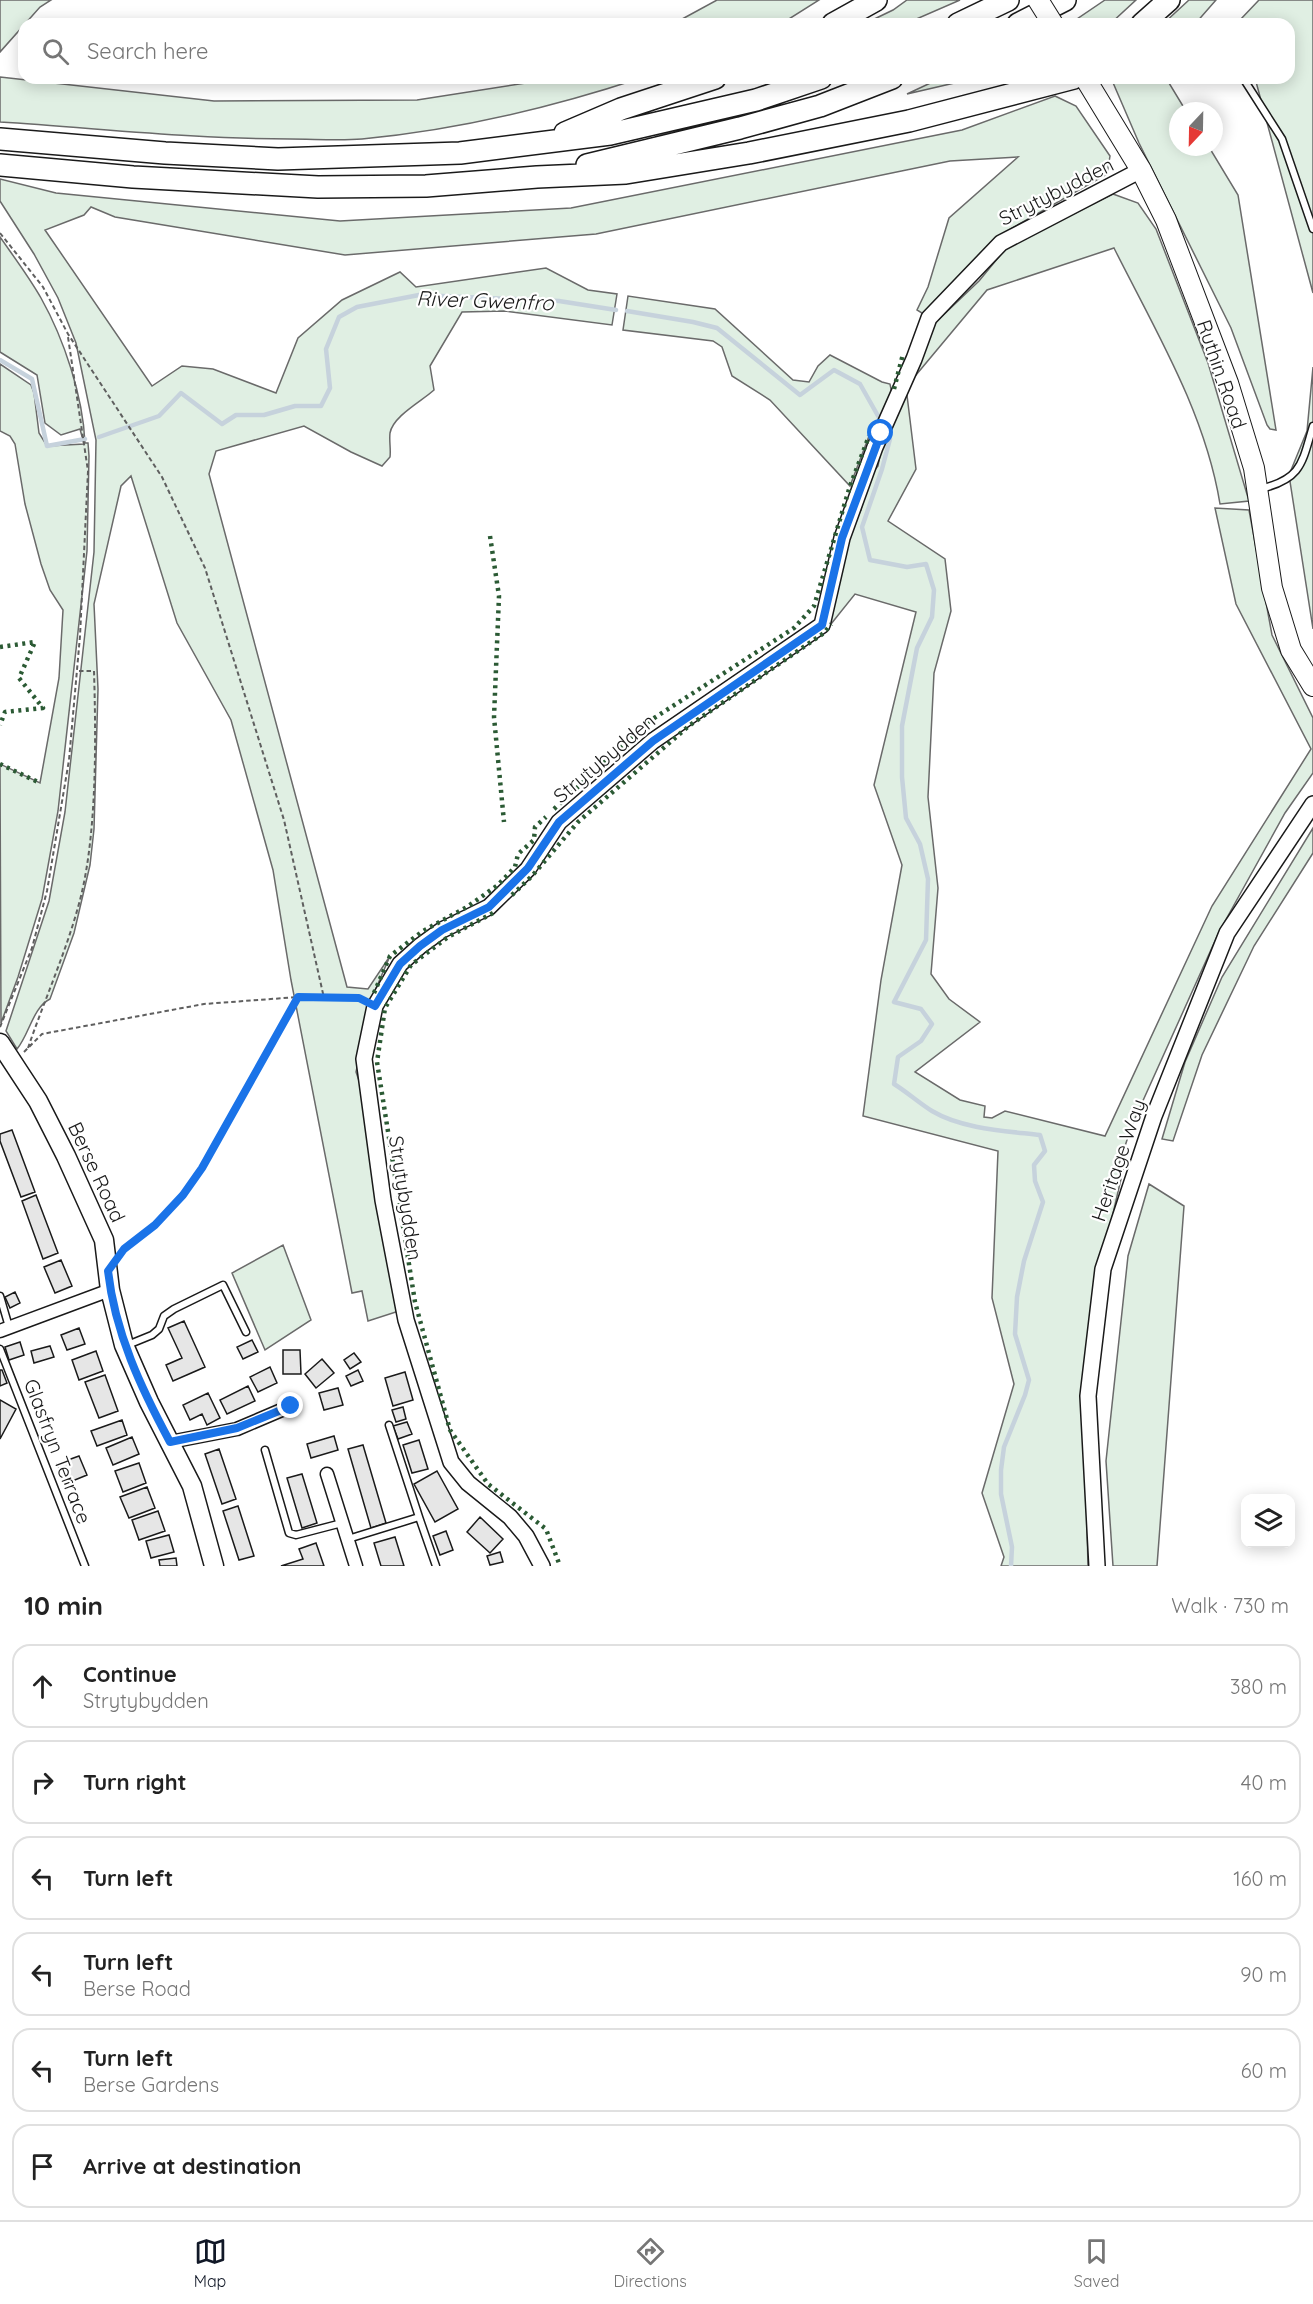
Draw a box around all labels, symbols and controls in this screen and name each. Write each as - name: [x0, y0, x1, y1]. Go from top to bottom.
- search box: [18, 18, 1295, 84]
- icon: search: [39, 35, 72, 68]
- text: Search here: [87, 37, 208, 65]
- north arrow: [1169, 102, 1223, 156]
- street label: Strytybydden: [994, 151, 1118, 231]
- water label: River Gwenfro: [416, 285, 555, 315]
- street label: Ruthin Road: [1192, 316, 1252, 432]
- route start: [867, 419, 893, 445]
- street label: Strytybydden: [548, 708, 660, 808]
- street label: Heritage Way: [1085, 1095, 1151, 1225]
- street label: Berse Road: [63, 1118, 131, 1226]
- street label: Strytybydden: [384, 1134, 428, 1262]
- street label: Glasfryn Terrace: [19, 1375, 97, 1527]
- route end: [277, 1392, 303, 1418]
- map controls: [1241, 1494, 1295, 1548]
- button: layers: [1241, 1494, 1295, 1548]
- text: 10 min: [24, 1589, 103, 1622]
- text: Walk · 730 m: [1171, 1593, 1289, 1618]
- text: Continue: [83, 1660, 177, 1688]
- icon: ahead: [26, 1670, 59, 1703]
- text: 380 m: [1230, 1674, 1287, 1699]
- text: Strytybydden: [83, 1688, 209, 1713]
- icon: right: [26, 1766, 59, 1799]
- text: Turn right: [83, 1768, 187, 1796]
- text: 40 m: [1241, 1770, 1287, 1795]
- icon: left: [26, 1862, 59, 1895]
- text: Turn left: [83, 1864, 173, 1892]
- text: 160 m: [1233, 1866, 1287, 1891]
- text: Turn left: [83, 1948, 173, 1976]
- icon: left: [26, 1958, 59, 1991]
- text: 90 m: [1240, 1962, 1287, 1987]
- text: Berse Road: [83, 1976, 191, 2001]
- text: Turn left: [83, 2044, 173, 2072]
- icon: left: [26, 2054, 59, 2087]
- text: 60 m: [1241, 2058, 1287, 2083]
- text: Berse Gardens: [83, 2072, 219, 2097]
- icon: arrive: [26, 2150, 59, 2183]
- text: Arrive at destination: [83, 2152, 301, 2180]
- tab: Map: [194, 2235, 227, 2291]
- tab: Directions: [614, 2235, 687, 2291]
- tab: Saved: [1074, 2235, 1119, 2291]

